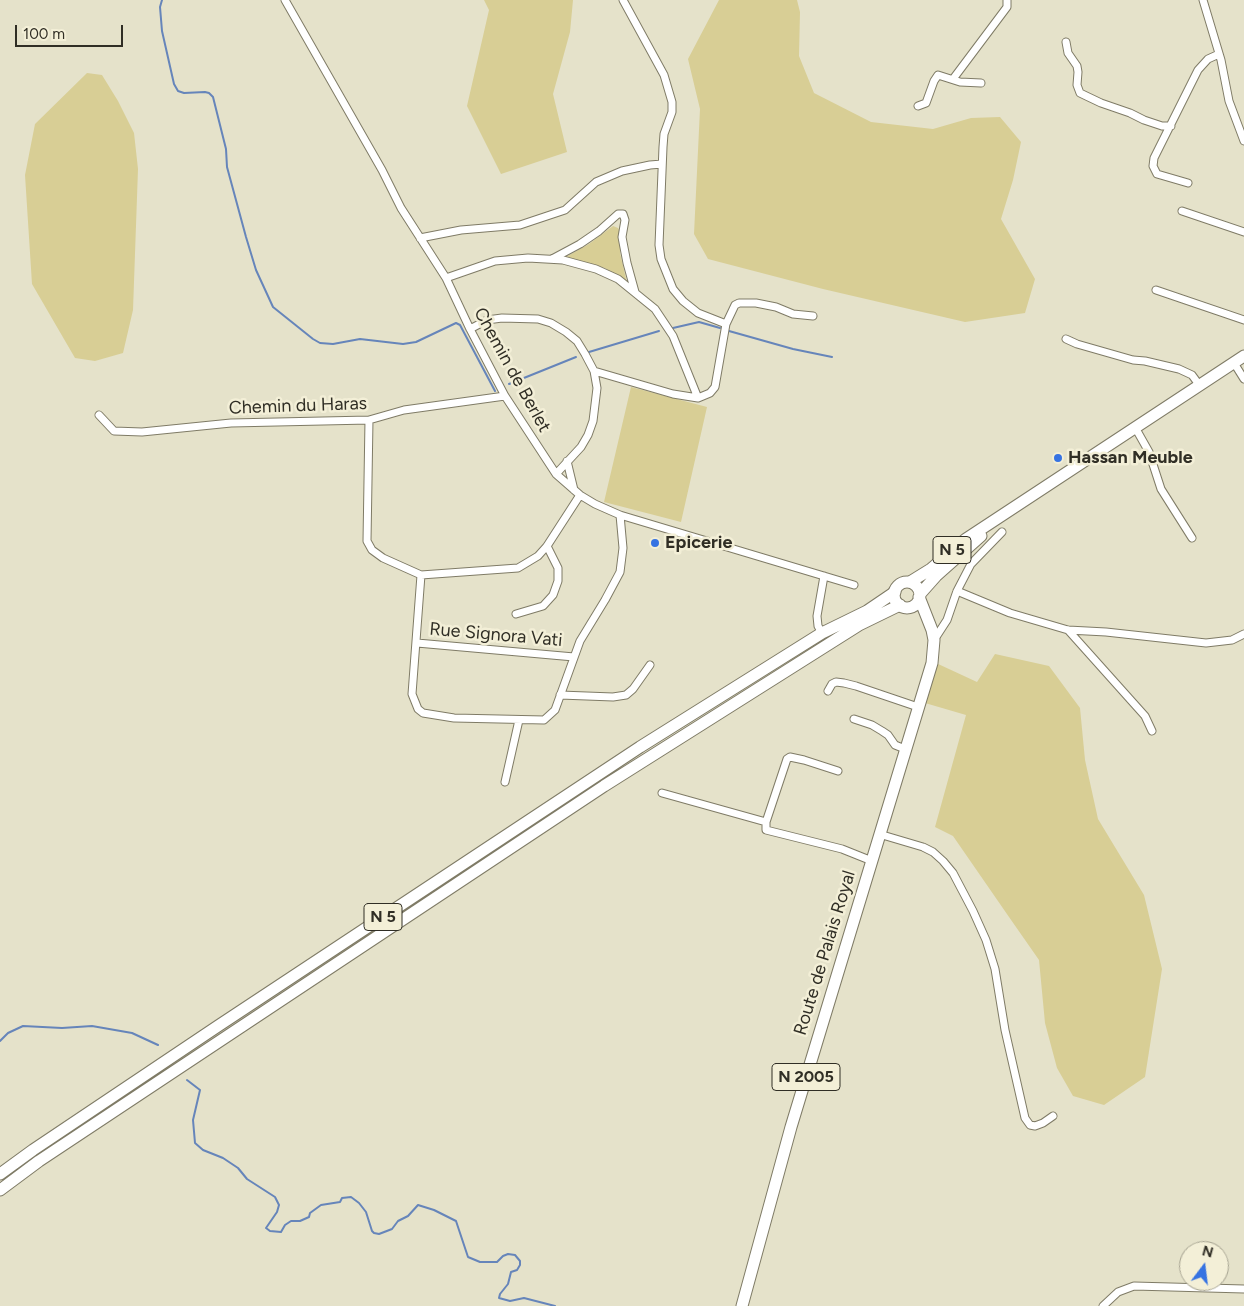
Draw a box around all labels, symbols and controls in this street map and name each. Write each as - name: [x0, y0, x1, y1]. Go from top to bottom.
- scale bar: [18, 15, 125, 47]
- text: 100 m: [23, 25, 65, 43]
- street label: Chemin de Berlet: [469, 304, 555, 436]
- street label: Chemin du Haras: [229, 393, 367, 419]
- place label: Hassan Meuble: [1068, 447, 1193, 469]
- marker: Hassan Meuble: [1052, 452, 1064, 464]
- place label: Epicerie: [665, 532, 732, 554]
- road number: N 5: [933, 536, 971, 564]
- marker: Epicerie: [649, 537, 661, 549]
- street label: Rue Signora Vati: [429, 618, 563, 652]
- street label: Route de Palais Royal: [790, 868, 860, 1038]
- road number: N 5: [364, 904, 402, 930]
- road number: N 2005: [772, 1064, 840, 1090]
- north arrow: [1179, 1241, 1229, 1291]
- text: N: [1200, 1242, 1215, 1262]

